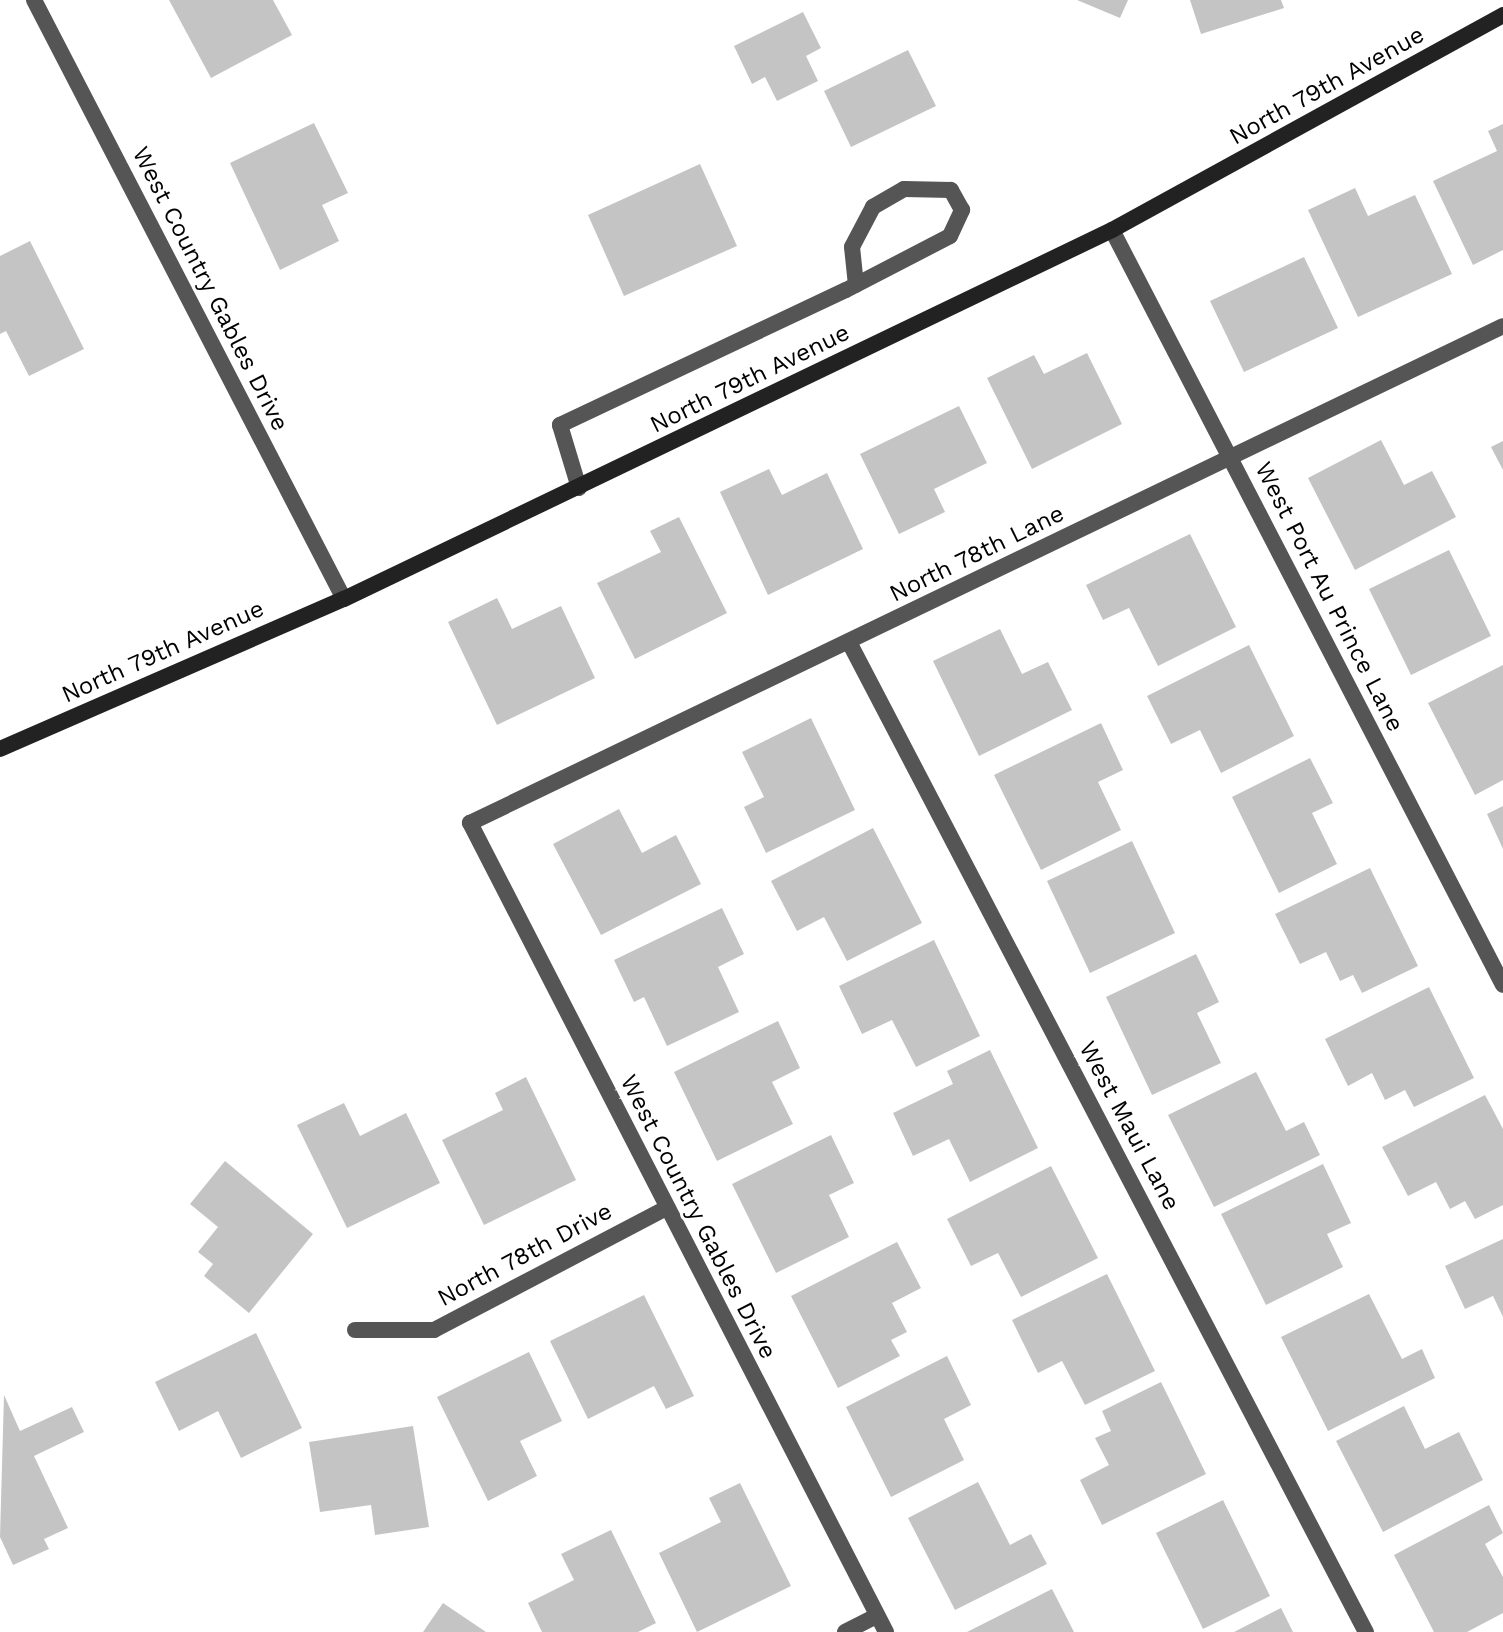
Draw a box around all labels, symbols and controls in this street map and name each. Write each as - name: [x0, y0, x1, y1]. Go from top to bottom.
- street label: North 79th Avenue: [1224, 20, 1430, 152]
- street label: West Country Gables Drive: [126, 142, 294, 436]
- street label: North 79th Avenue: [645, 318, 855, 440]
- street label: West Port Au Prince Lane: [1248, 457, 1410, 737]
- street label: North 78th Lane: [885, 499, 1069, 609]
- street label: North 79th Avenue: [57, 594, 269, 710]
- street label: West Maui Lane: [1072, 1037, 1186, 1215]
- street label: West Country Gables Drive: [614, 1070, 782, 1364]
- street label: North 78th Drive: [432, 1197, 618, 1313]

